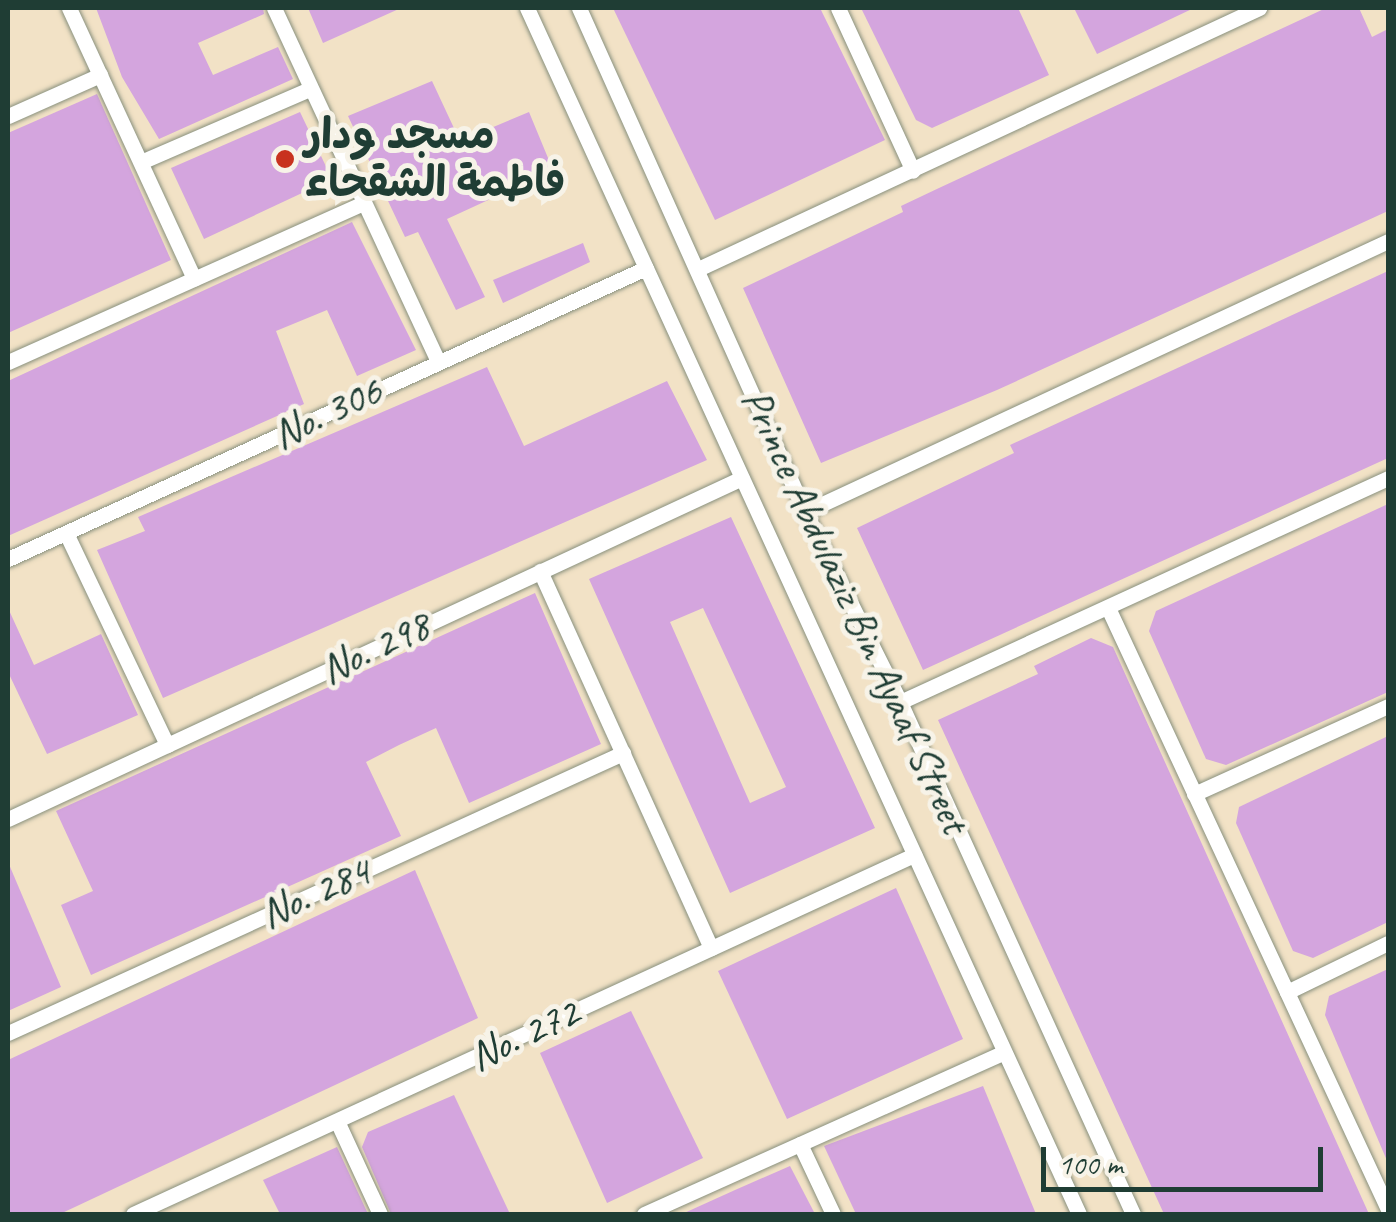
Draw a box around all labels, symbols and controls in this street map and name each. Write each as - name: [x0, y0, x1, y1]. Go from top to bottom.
- place label: مسجد ودار فاطمة الشقحاء: [305, 110, 565, 208]
- marker: مسجد ودار فاطمة الشقحاء: [274, 148, 296, 170]
- street label: No. 306: [264, 366, 390, 460]
- street label: Prince Abdulaziz Bin Ayaaf Street: [730, 381, 980, 841]
- street label: No. 298: [312, 601, 438, 695]
- street label: No. 284: [252, 847, 378, 939]
- street label: No. 272: [461, 988, 587, 1082]
- scale bar: [1046, 1127, 1328, 1189]
- text: 100 m: [1058, 1145, 1123, 1183]

